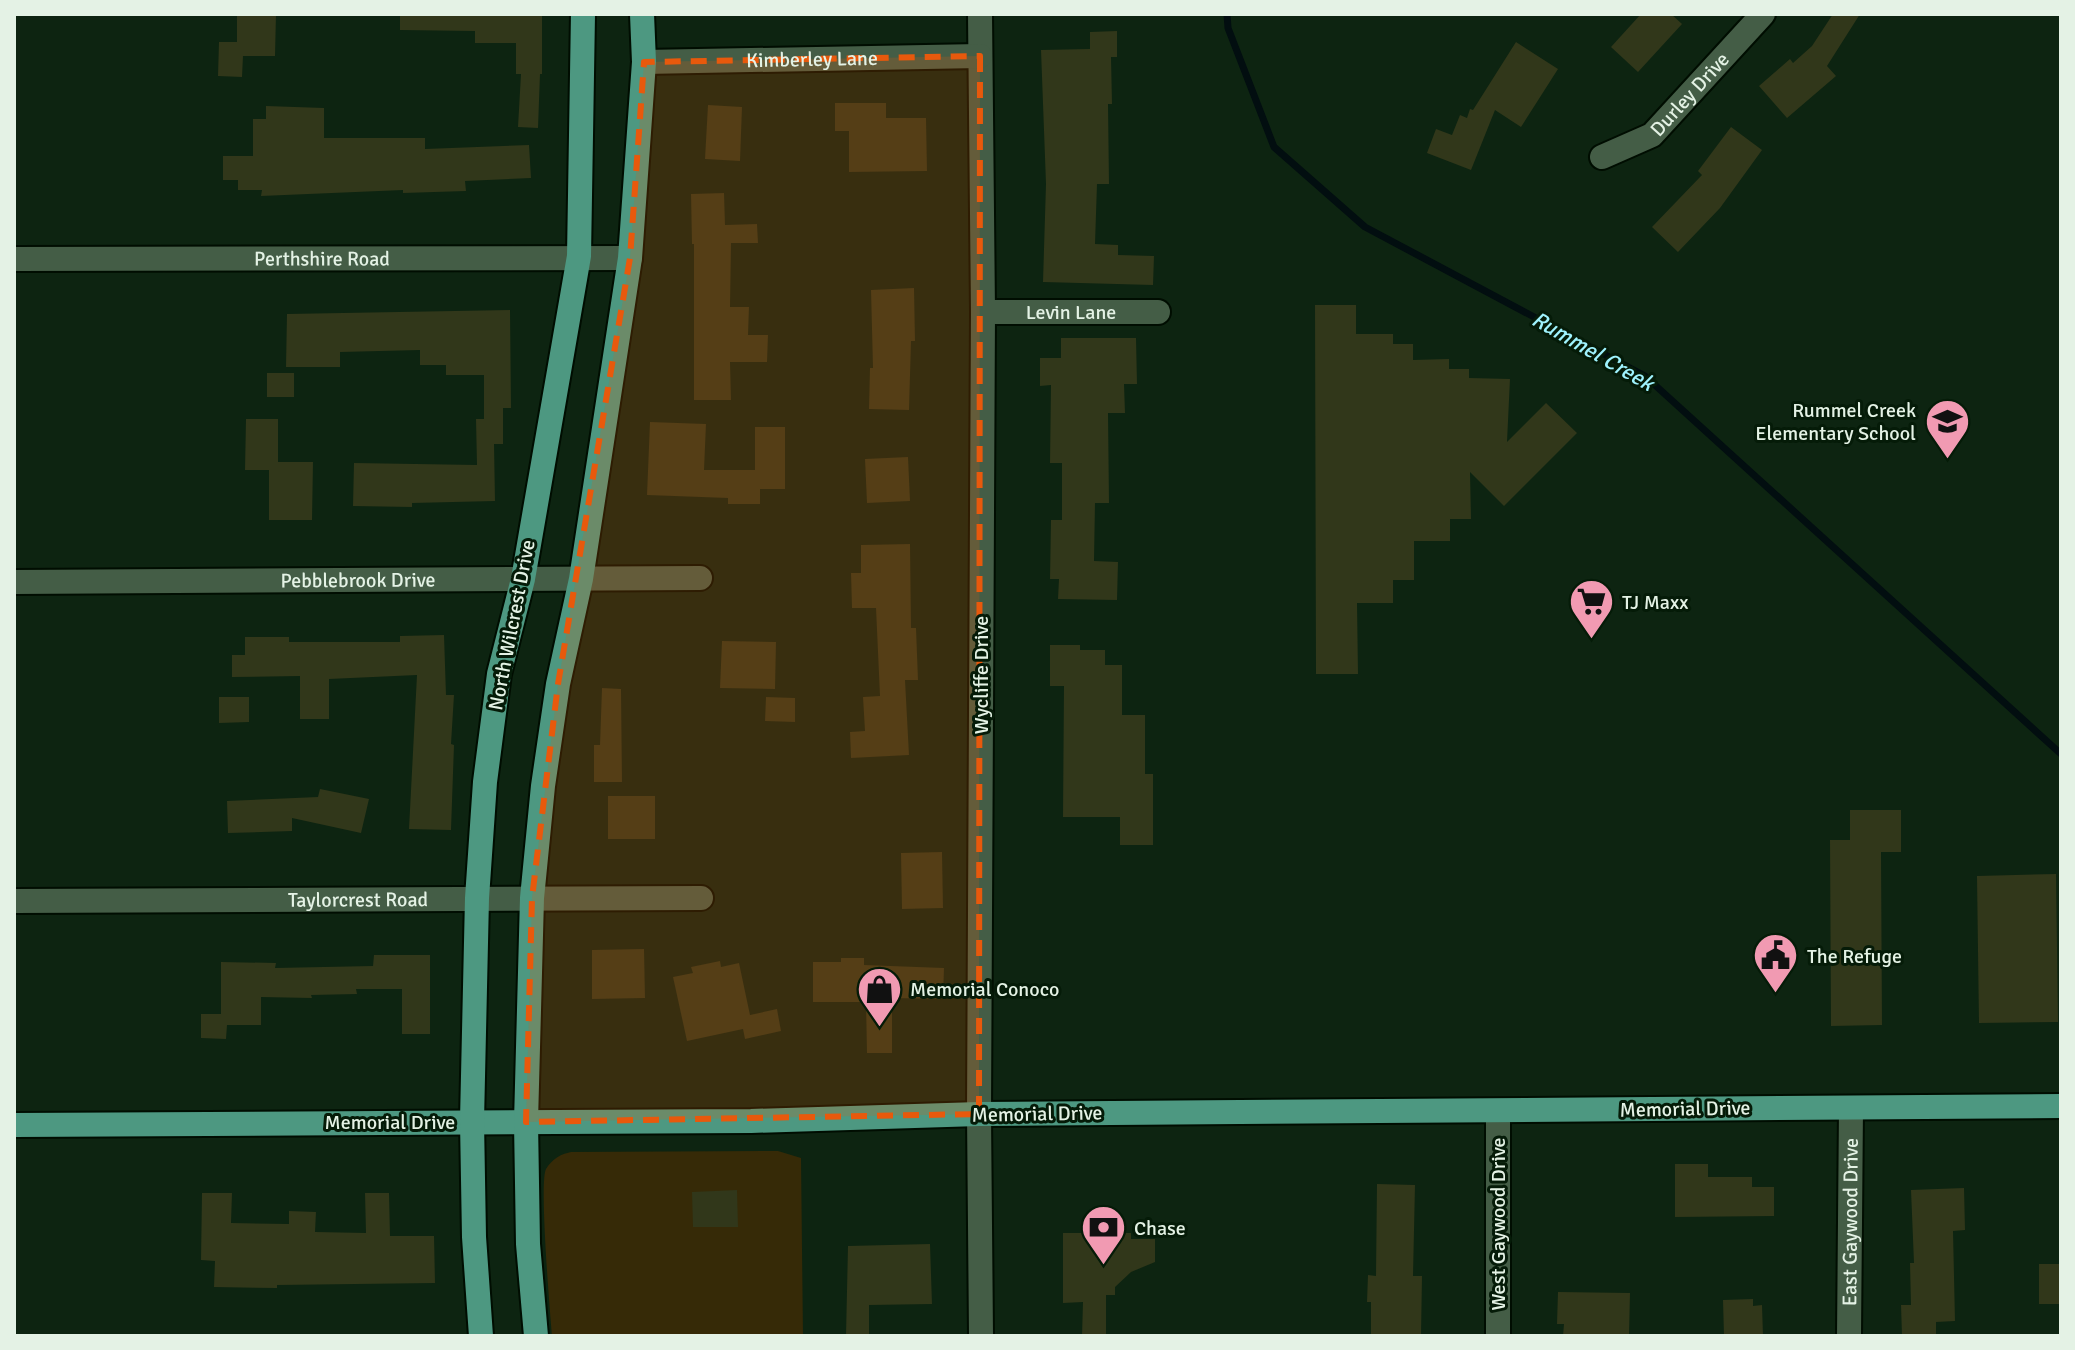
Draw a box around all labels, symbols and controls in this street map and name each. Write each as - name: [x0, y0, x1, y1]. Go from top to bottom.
- street label: Kimberley Lane: [746, 45, 878, 73]
- street label: Durley Drive: [1645, 47, 1734, 141]
- street label: Perthshire Road: [254, 246, 390, 271]
- street label: Levin Lane: [1026, 300, 1116, 325]
- water label: Rummel Creek: [1527, 305, 1660, 398]
- place label: Rummel Creek Elementary School: [1755, 398, 1916, 446]
- school or university icon: Rummel Creek Elementary School: [1923, 398, 1971, 461]
- street label: North Wilcrest Drive: [483, 537, 541, 713]
- street label: Pebblebrook Drive: [280, 567, 436, 593]
- supermarket icon: TJ Maxx: [1567, 578, 1615, 641]
- place label: TJ Maxx: [1622, 590, 1688, 615]
- street label: Wycliffe Drive: [969, 616, 994, 734]
- street label: Taylorcrest Road: [288, 887, 428, 912]
- public building icon: The Refuge: [1752, 932, 1800, 995]
- place label: The Refuge: [1807, 944, 1902, 969]
- shop icon: Memorial Conoco: [855, 965, 903, 1028]
- place label: Memorial Conoco: [910, 977, 1059, 1002]
- street label: Memorial Drive: [1619, 1095, 1751, 1123]
- street label: Memorial Drive: [971, 1100, 1103, 1128]
- street label: Memorial Drive: [325, 1110, 455, 1135]
- street label: West Gaywood Drive: [1486, 1137, 1511, 1311]
- street label: East Gaywood Drive: [1837, 1138, 1863, 1306]
- bank icon: Chase: [1079, 1204, 1127, 1267]
- place label: Chase: [1134, 1216, 1186, 1241]

